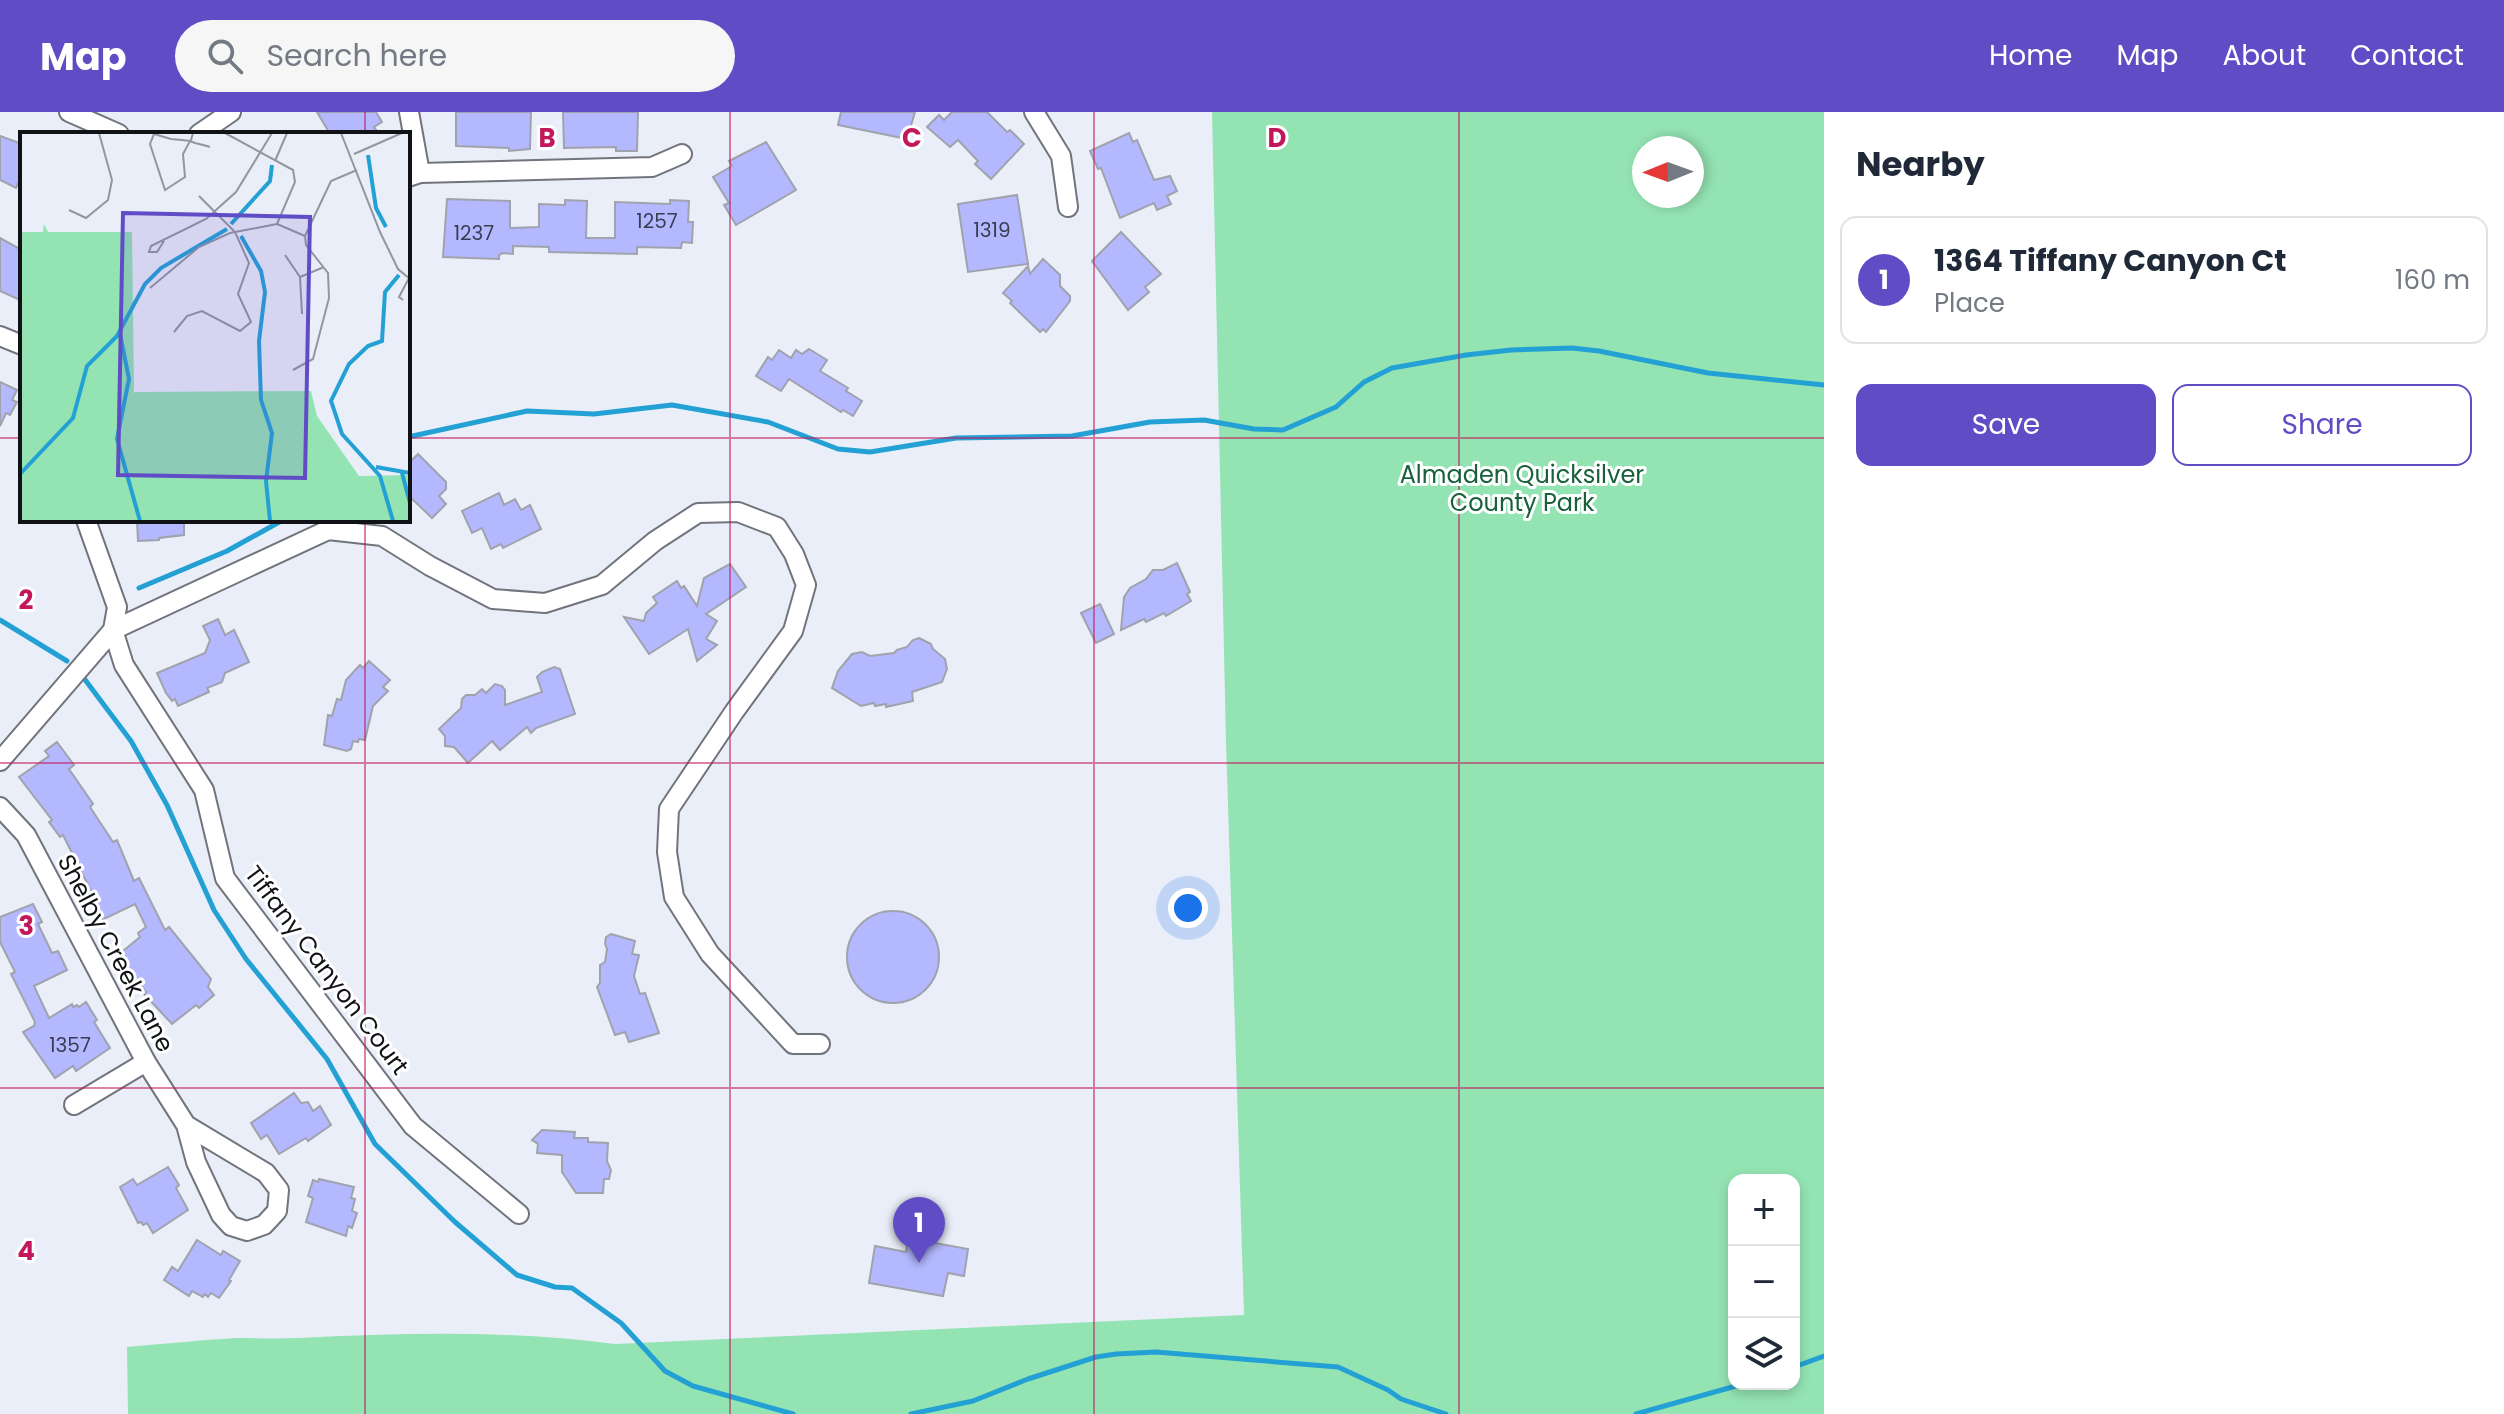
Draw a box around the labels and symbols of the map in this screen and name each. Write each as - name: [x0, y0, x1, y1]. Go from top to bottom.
- text: B: [538, 120, 556, 156]
- text: C: [902, 120, 922, 156]
- text: D: [1268, 120, 1287, 156]
- inset map: [20, 132, 410, 522]
- north arrow: [1632, 136, 1704, 208]
- house number: 1257: [636, 207, 678, 235]
- house number: 1319: [973, 216, 1011, 244]
- house number: 1237: [454, 219, 494, 247]
- park label: Almaden Quicksilver County Park: [1400, 458, 1644, 519]
- text: 2: [19, 582, 34, 618]
- street label: Shelby Creek Lane: [50, 848, 182, 1058]
- street label: Tiffany Canyon Court: [237, 859, 417, 1081]
- your location: [1168, 888, 1208, 928]
- text: 3: [18, 908, 34, 944]
- house number: 1357: [49, 1031, 91, 1059]
- pin: 1: [893, 1197, 945, 1263]
- text: 4: [17, 1233, 35, 1269]

